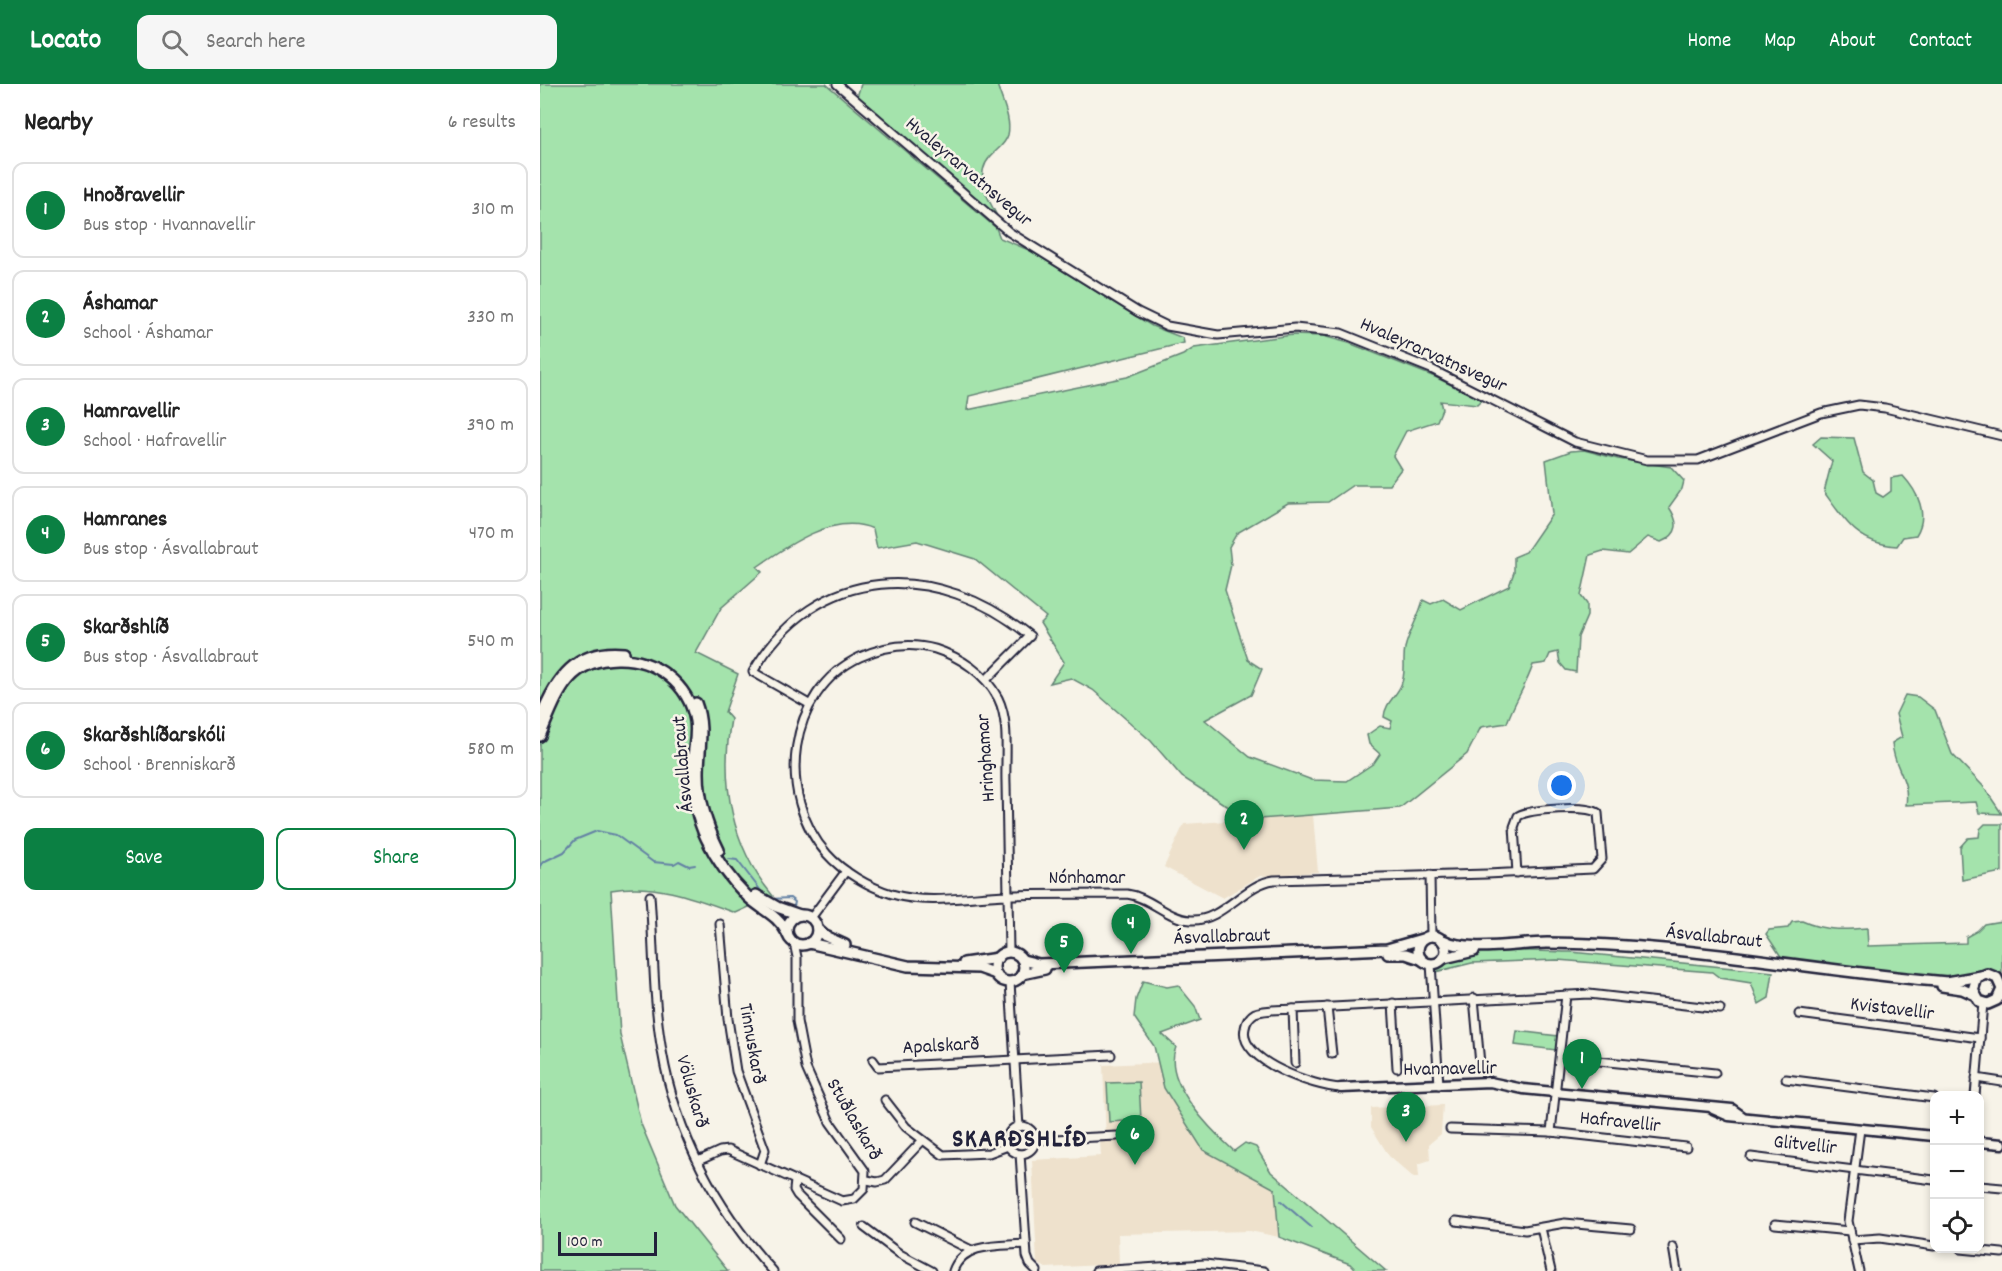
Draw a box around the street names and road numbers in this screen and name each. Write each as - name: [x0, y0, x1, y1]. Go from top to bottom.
- street label: Hvaleyrarvatnsvegur: [898, 111, 1038, 235]
- street label: Hvaleyrarvatnsvegur: [1355, 311, 1512, 401]
- street label: Hringhamar: [970, 712, 1004, 803]
- street label: Ásvallabraut: [666, 715, 702, 813]
- street label: Nónhamar: [1048, 865, 1126, 893]
- street label: Ásvallabraut: [1664, 919, 1764, 957]
- street label: Ásvallabraut: [1173, 922, 1271, 954]
- street label: Kvistavellir: [1849, 991, 1936, 1029]
- street label: Tinnuskarð: [730, 1001, 772, 1087]
- street label: Apalskarð: [902, 1031, 980, 1063]
- street label: Völuskarð: [667, 1052, 715, 1132]
- street label: Hvannavellir: [1403, 1055, 1498, 1085]
- street label: Stuðlaskarð: [818, 1074, 888, 1166]
- street label: Hafravellir: [1578, 1105, 1662, 1141]
- street label: Glitvellir: [1772, 1129, 1839, 1163]

